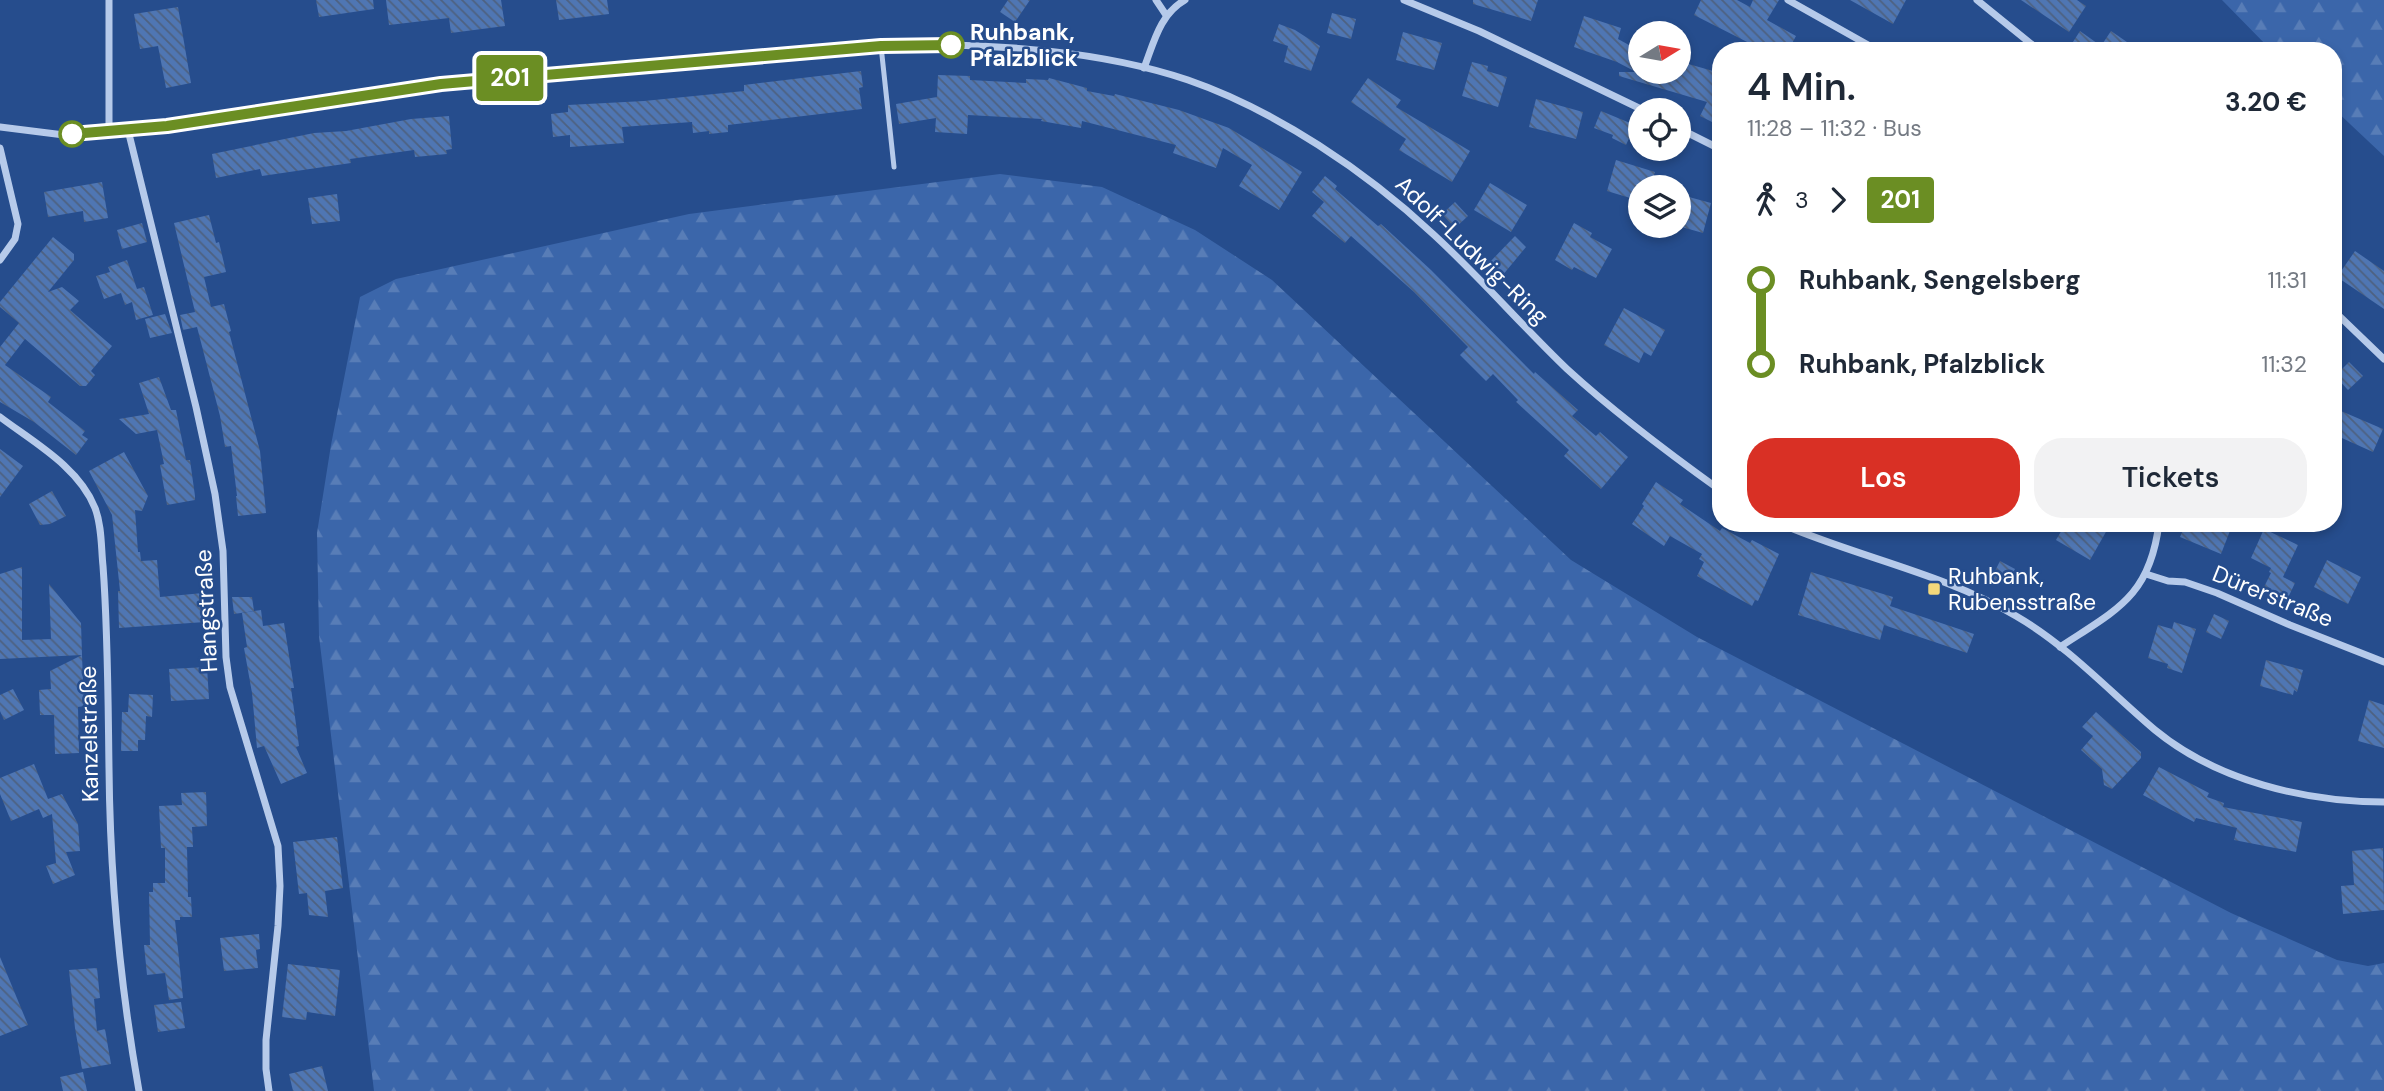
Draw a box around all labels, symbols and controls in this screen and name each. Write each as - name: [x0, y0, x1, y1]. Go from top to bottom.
- place label: Ruhbank, Pfalzblick: [970, 17, 1078, 73]
- north arrow: [1628, 21, 1690, 84]
- map controls: [1628, 21, 1691, 238]
- marker: Ruhbank, Pfalzblick: [938, 32, 964, 58]
- line badge: 201: [470, 55, 550, 101]
- text: 201: [490, 62, 530, 93]
- text: 4 Min.: [1747, 62, 1856, 112]
- text: 3.20 €: [2225, 85, 2307, 119]
- button: locate: [1628, 98, 1691, 161]
- text: 11:28 – 11:32 · Bus: [1747, 113, 1922, 143]
- unlabelled marker: [59, 121, 85, 147]
- street label: Adolf-Ludwig-Ring: [1389, 169, 1555, 331]
- button: layers: [1628, 175, 1691, 238]
- icon: walk: [1747, 181, 1785, 219]
- icon: forward: [1819, 181, 1857, 219]
- text: 201: [1881, 184, 1920, 215]
- text: 3: [1795, 185, 1809, 215]
- text: Ruhbank, Sengelsberg: [1799, 263, 2081, 297]
- text: 11:31: [2268, 265, 2307, 295]
- text: Ruhbank, Pfalzblick: [1799, 347, 2045, 381]
- text: 11:32: [2261, 349, 2307, 379]
- button: Los: [1747, 438, 2020, 518]
- button: Tickets: [2034, 438, 2307, 518]
- street label: Hangstraße: [188, 549, 224, 673]
- street label: Dürerstraße: [2208, 558, 2338, 634]
- place label: Ruhbank, Rubensstraße: [1948, 561, 2096, 617]
- marker: Ruhbank, Rubensstraße: [1926, 581, 1942, 597]
- street label: Kanzelstraße: [73, 666, 105, 802]

